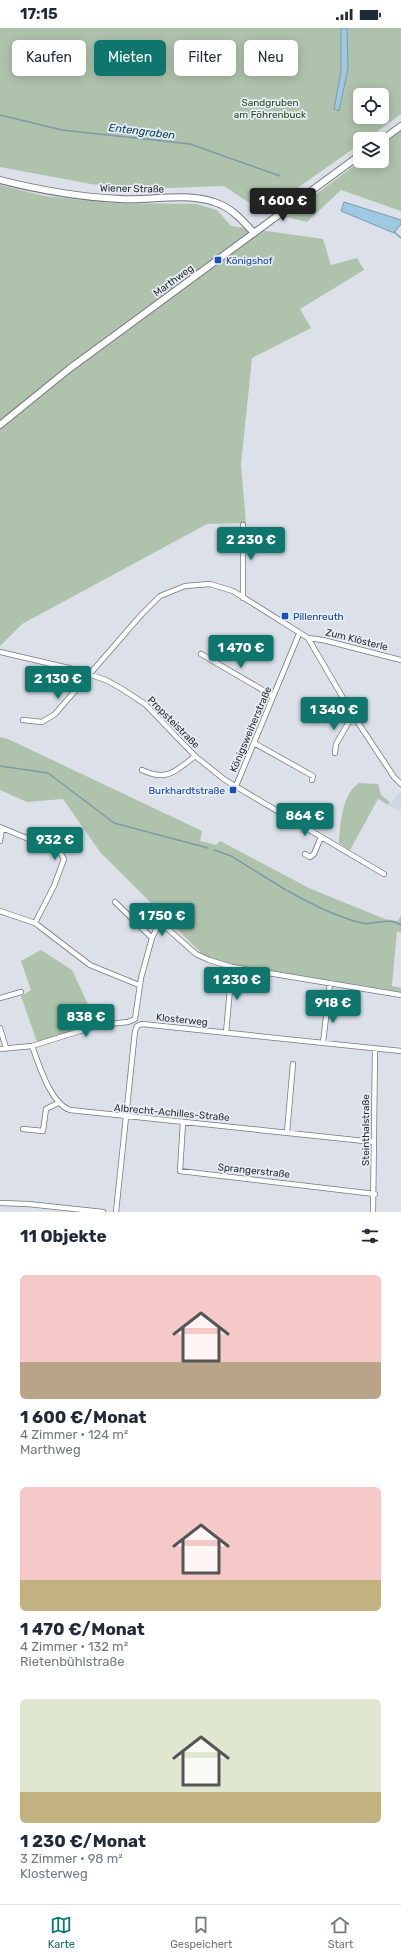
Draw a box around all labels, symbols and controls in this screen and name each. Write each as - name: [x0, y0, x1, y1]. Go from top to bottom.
- text: 17:15: [20, 5, 58, 23]
- chip: Kaufen: [12, 40, 86, 76]
- chip: Mieten: [94, 40, 166, 76]
- chip: Filter: [174, 40, 236, 76]
- chip: Neu: [244, 40, 298, 76]
- map controls: [353, 88, 389, 168]
- button: locate: [353, 88, 389, 124]
- park label: Sandgruben am Föhrenbuck: [234, 97, 307, 121]
- water label: Entengraben: [108, 121, 176, 142]
- button: layers: [353, 132, 389, 168]
- street label: Wiener Straße: [100, 182, 165, 196]
- pin: 1 600 €: [246, 188, 320, 222]
- text: 1 600 €: [259, 193, 307, 208]
- marker: Königshof: [213, 255, 223, 265]
- place label: Königshof: [226, 255, 273, 267]
- street label: Marthweg: [151, 262, 196, 299]
- pin: 2 230 €: [214, 527, 288, 561]
- text: 2 230 €: [226, 532, 276, 547]
- marker: Pillenreuth: [280, 611, 290, 621]
- place label: Pillenreuth: [293, 611, 344, 623]
- street label: Zum Klösterle: [324, 626, 390, 654]
- pin: 1 470 €: [204, 635, 278, 669]
- text: 1 470 €: [217, 640, 265, 655]
- pin: 2 130 €: [21, 666, 95, 700]
- text: 2 130 €: [34, 671, 82, 686]
- street label: Königsweiherstraße: [227, 684, 275, 774]
- street label: Propsteistraße: [145, 694, 202, 751]
- pin: 1 340 €: [297, 697, 371, 731]
- text: 1 340 €: [310, 702, 358, 717]
- place label: Burkhardtstraße: [148, 785, 225, 797]
- marker: Burkhardtstraße: [228, 785, 238, 795]
- pin: 864 €: [277, 803, 333, 837]
- text: 864 €: [285, 808, 325, 823]
- pin: 932 €: [27, 827, 83, 861]
- text: 932 €: [36, 832, 74, 847]
- pin: 1 750 €: [125, 903, 199, 937]
- text: 1 750 €: [139, 908, 185, 923]
- pin: 1 230 €: [200, 967, 274, 1001]
- text: 1 230 €: [213, 972, 261, 987]
- pin: 918 €: [305, 990, 361, 1024]
- text: 918 €: [315, 995, 351, 1010]
- pin: 838 €: [58, 1004, 114, 1038]
- text: 838 €: [66, 1009, 106, 1024]
- street label: Klosterweg: [155, 1011, 208, 1029]
- street label: Steinthalstraße: [360, 1094, 372, 1166]
- street label: Albrecht-Achilles-Straße: [114, 1102, 231, 1124]
- street label: Sprangerstraße: [217, 1161, 291, 1181]
- icon: filters: [359, 1225, 381, 1247]
- text: 11 Objekte: [20, 1226, 107, 1246]
- icon: home: [165, 1301, 237, 1373]
- text: 1 600 €/Monat: [20, 1407, 146, 1427]
- text: 4 Zimmer · 124 m²: [20, 1427, 128, 1442]
- text: Marthweg: [20, 1442, 81, 1457]
- icon: home: [165, 1513, 237, 1585]
- text: 1 470 €/Monat: [20, 1619, 145, 1639]
- text: 4 Zimmer · 132 m²: [20, 1639, 128, 1654]
- text: Rietenbühlstraße: [20, 1654, 124, 1669]
- icon: home: [165, 1725, 237, 1797]
- text: 1 230 €/Monat: [20, 1831, 146, 1851]
- text: 3 Zimmer · 98 m²: [20, 1851, 123, 1866]
- text: Klosterweg: [20, 1866, 88, 1881]
- tab: Karte: [48, 1914, 75, 1951]
- tab: Gespeichert: [170, 1914, 232, 1951]
- tab: Start: [328, 1914, 353, 1951]

